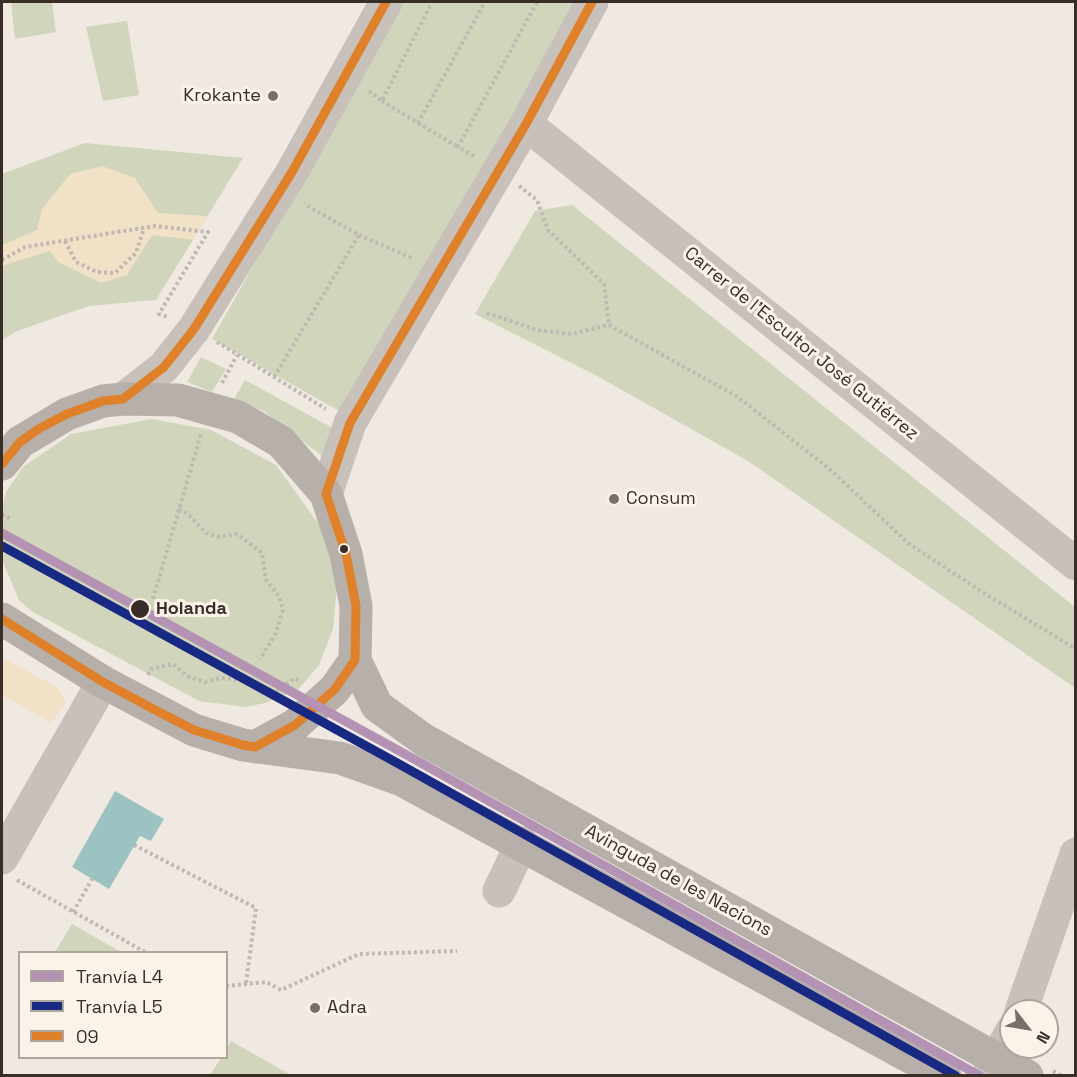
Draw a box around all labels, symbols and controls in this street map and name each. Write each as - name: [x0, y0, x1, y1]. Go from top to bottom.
- place label: Krokante: [183, 85, 261, 107]
- marker: Krokante: [266, 89, 280, 103]
- street label: Carrer de l'Escultor José Gutiérrez: [680, 243, 922, 445]
- place label: Consum: [626, 488, 696, 510]
- marker: Consum: [607, 492, 621, 506]
- unlabelled marker: [338, 543, 350, 555]
- marker: Holanda: [129, 598, 151, 620]
- place label: Holanda: [156, 598, 227, 620]
- street label: Avinguda de les Nacions: [581, 821, 775, 941]
- legend: [18, 951, 228, 1059]
- text: Tranvía L4: [76, 965, 163, 988]
- text: Tranvía L5: [76, 995, 163, 1018]
- place label: Adra: [327, 997, 367, 1019]
- north arrow: [999, 999, 1059, 1059]
- marker: Adra: [308, 1001, 322, 1015]
- text: 09: [76, 1025, 99, 1048]
- text: N: [1031, 1027, 1055, 1047]

